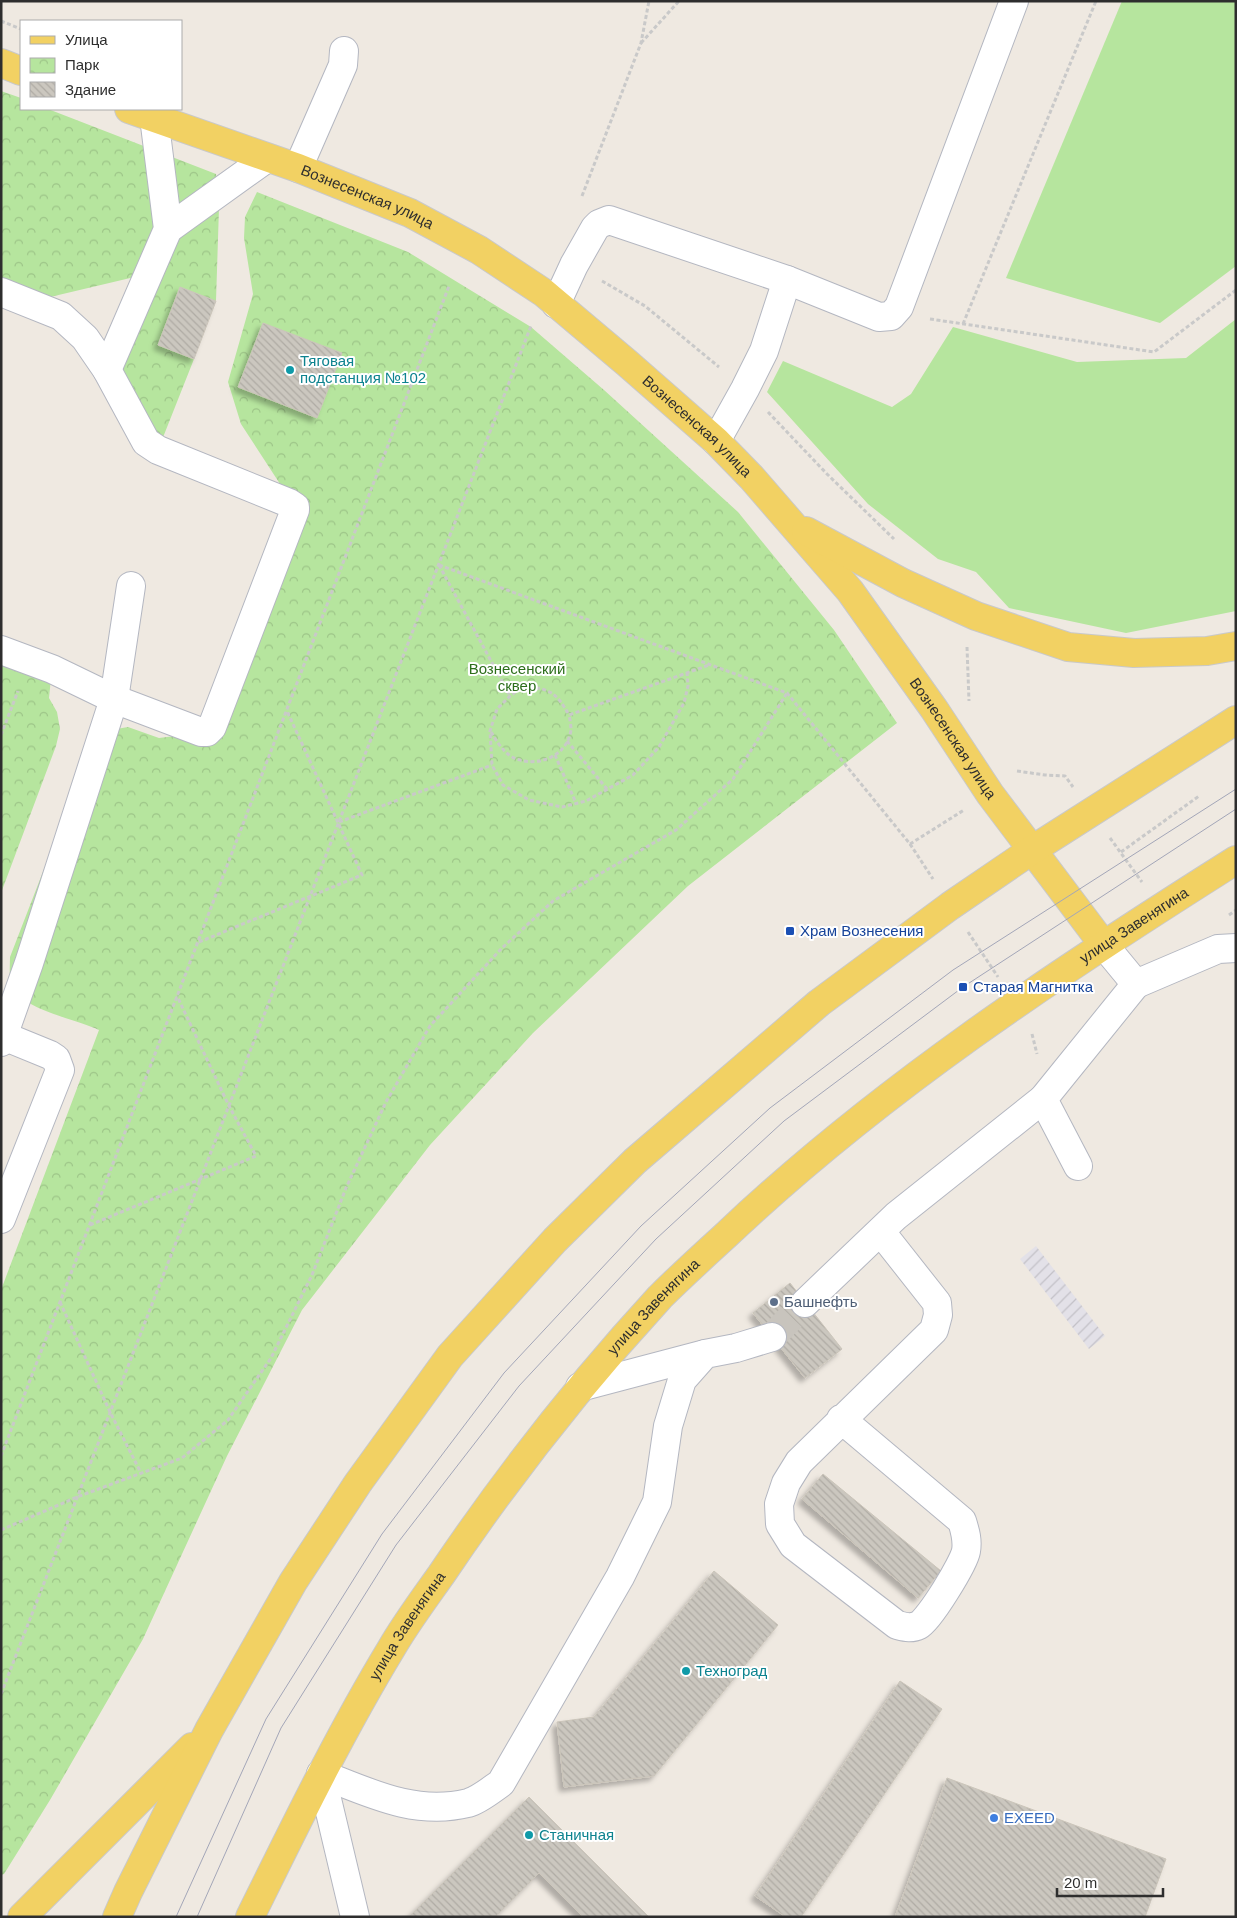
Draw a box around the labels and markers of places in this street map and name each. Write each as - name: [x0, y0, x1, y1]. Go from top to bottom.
- place label: Тяговая подстанция №102: [300, 352, 426, 386]
- marker: Тяговая подстанция №102: [284, 364, 296, 376]
- place label: Храм Вознесения: [800, 922, 923, 939]
- marker: Храм Вознесения: [784, 925, 796, 937]
- place label: Старая Магнитка: [973, 978, 1094, 995]
- marker: Старая Магнитка: [957, 981, 969, 993]
- place label: Башнефть: [784, 1293, 858, 1310]
- marker: Башнефть: [768, 1296, 780, 1308]
- place label: Техноград: [696, 1662, 768, 1679]
- marker: Техноград: [680, 1665, 692, 1677]
- place label: EXEED: [1004, 1809, 1055, 1826]
- marker: EXEED: [988, 1812, 1000, 1824]
- place label: Станичная: [539, 1826, 614, 1843]
- marker: Станичная: [523, 1829, 535, 1841]

